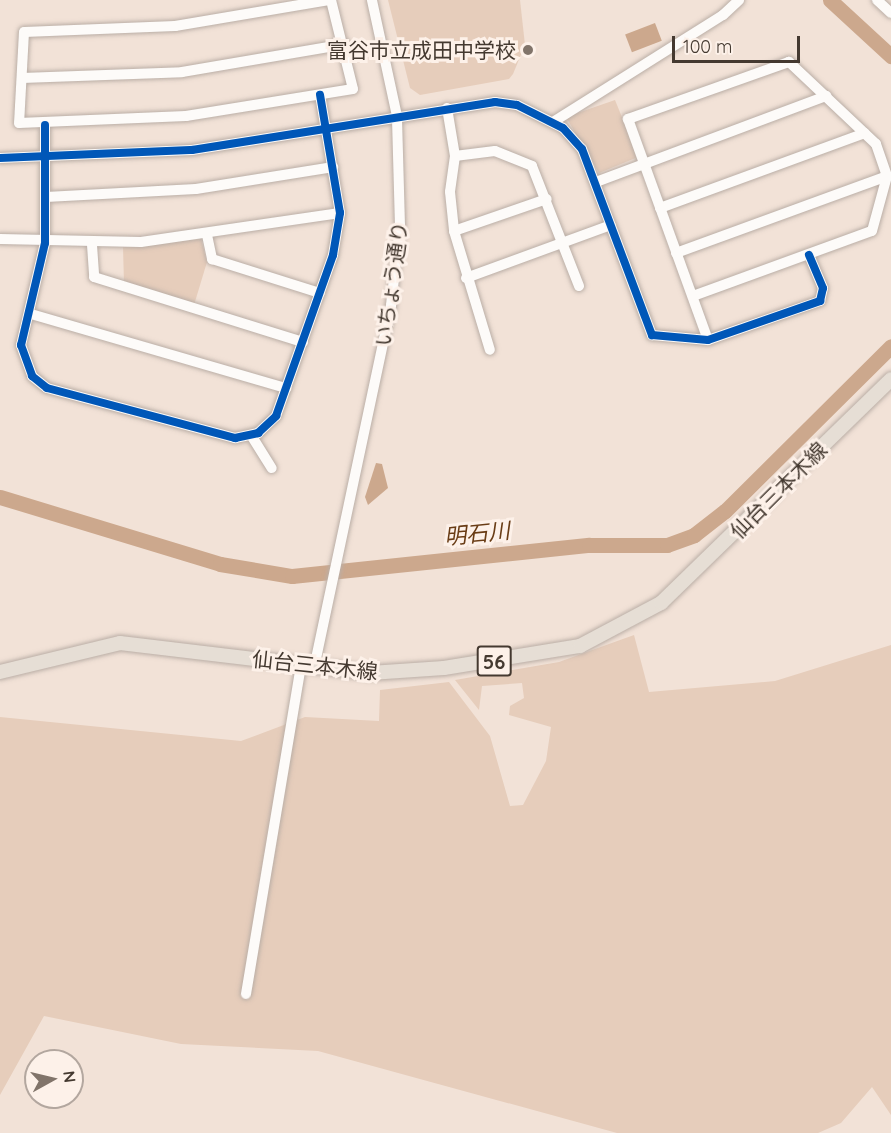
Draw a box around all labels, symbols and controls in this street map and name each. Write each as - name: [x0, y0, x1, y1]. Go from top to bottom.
- scale bar: [675, 24, 802, 62]
- text: 100 m: [683, 35, 732, 58]
- place label: 富谷市立成田中学校: [327, 37, 516, 63]
- marker: 富谷市立成田中学校: [521, 43, 535, 57]
- street label: いちょう通り: [370, 220, 412, 348]
- street label: 仙台三本木線: [725, 437, 831, 543]
- water label: 明石川: [443, 517, 511, 551]
- road number: 56: [476, 644, 512, 678]
- street label: 仙台三本木線: [251, 646, 379, 684]
- north arrow: [24, 1049, 84, 1109]
- text: N: [59, 1070, 81, 1084]

